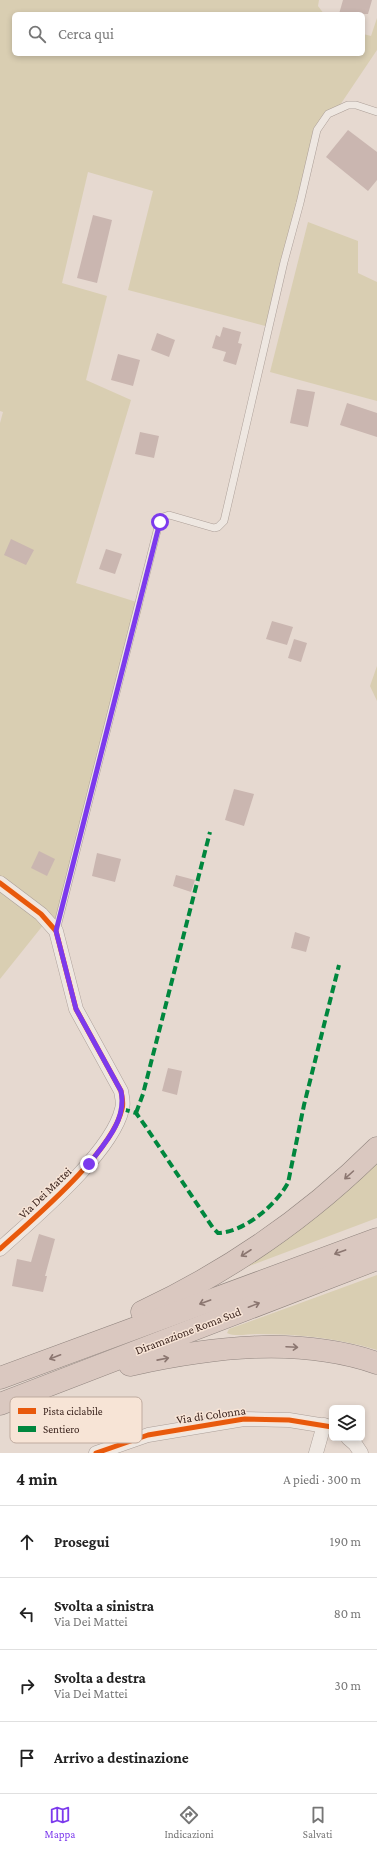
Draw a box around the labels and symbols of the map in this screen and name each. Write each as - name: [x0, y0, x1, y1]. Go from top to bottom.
- route start: [151, 513, 169, 531]
- route end: [80, 1155, 98, 1173]
- street label: Via Dei Mattei: [16, 1164, 74, 1222]
- one-way arrow: [344, 1170, 354, 1179]
- one-way arrow: [335, 1249, 347, 1257]
- one-way arrow: [240, 1250, 252, 1258]
- one-way arrow: [200, 1298, 212, 1306]
- one-way arrow: [248, 1301, 260, 1309]
- street label: Diramazione Roma Sud: [133, 1304, 244, 1358]
- one-way arrow: [285, 1344, 298, 1351]
- one-way arrow: [50, 1354, 62, 1362]
- one-way arrow: [156, 1354, 169, 1362]
- legend: [10, 1397, 142, 1443]
- street label: Via di Colonna: [175, 1403, 247, 1427]
- text: Pista ciclabile: [43, 1405, 103, 1417]
- text: Sentiero: [43, 1423, 80, 1435]

